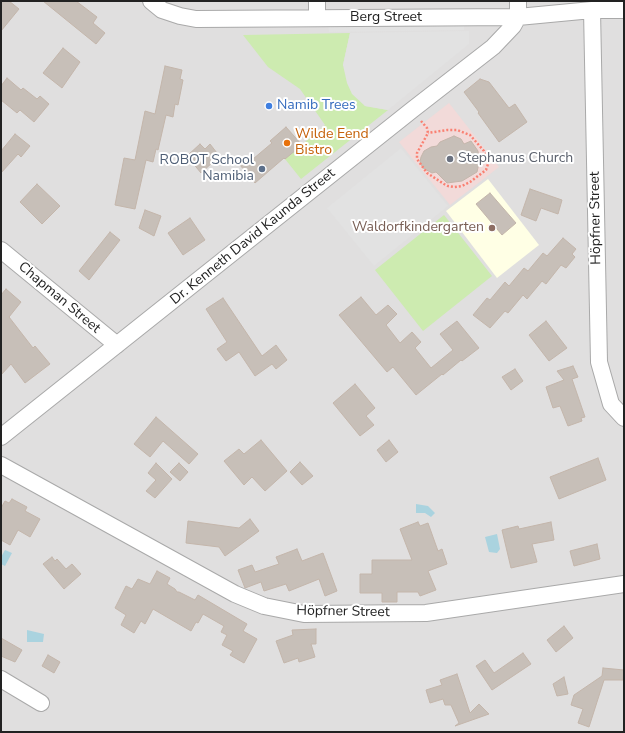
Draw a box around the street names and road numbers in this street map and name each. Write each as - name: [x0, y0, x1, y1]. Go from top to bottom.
- street label: Berg Street: [350, 10, 422, 26]
- street label: Dr. Kenneth David Kaunda Street: [167, 165, 339, 309]
- street label: Höpfner Street: [587, 171, 605, 265]
- street label: Chapman Street: [14, 259, 104, 337]
- street label: Höpfner Street: [296, 603, 390, 621]

